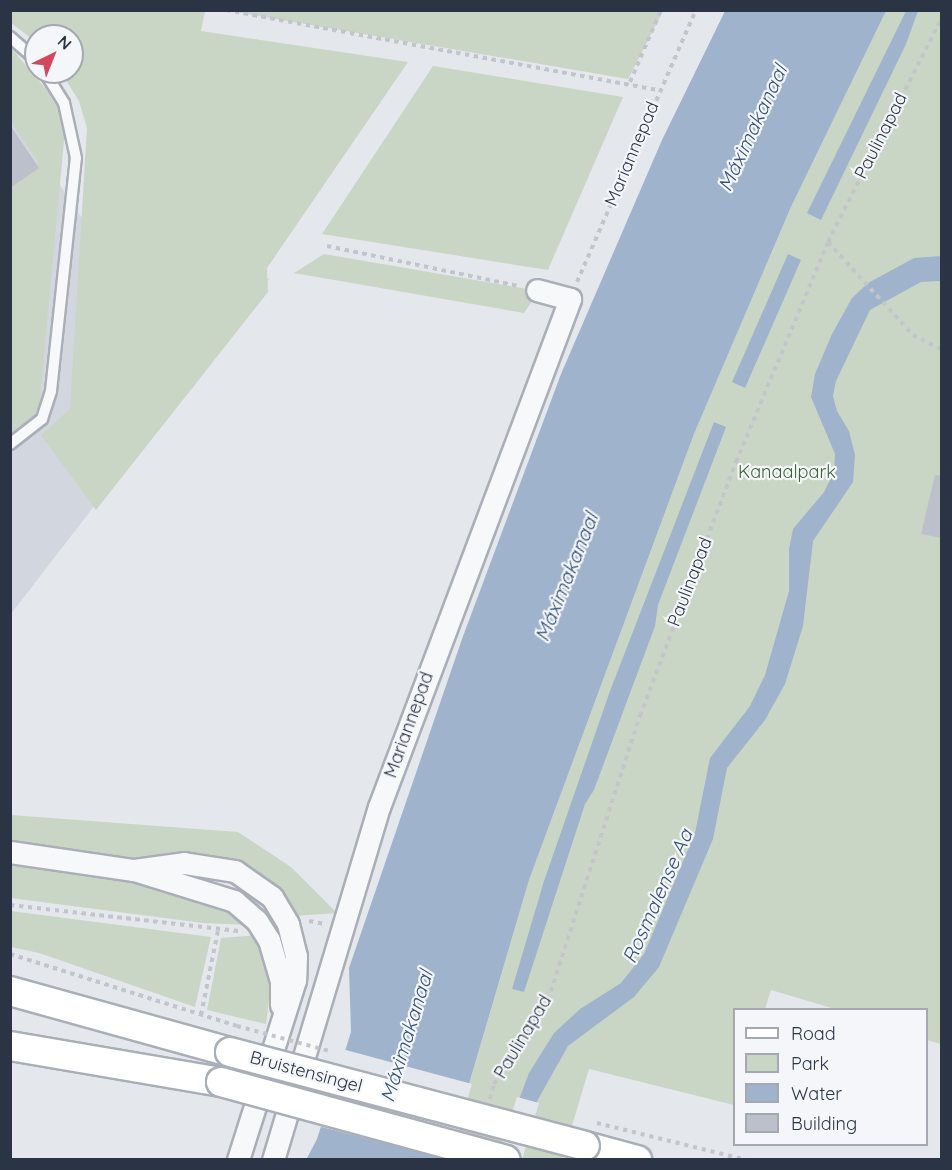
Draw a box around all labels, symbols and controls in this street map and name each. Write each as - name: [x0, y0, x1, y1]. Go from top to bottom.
- north arrow: [24, 24, 84, 84]
- text: N: [54, 31, 76, 54]
- water label: Máximakanaal: [712, 61, 792, 195]
- street label: Paulinapad: [850, 89, 912, 183]
- street label: Mariannepad: [600, 99, 664, 209]
- park label: Kanaalpark: [738, 461, 836, 483]
- water label: Máximakanaal: [529, 509, 603, 645]
- street label: Paulinapad: [663, 534, 717, 630]
- street label: Mariannepad: [380, 669, 438, 781]
- water label: Rosmalense Aa: [617, 825, 697, 967]
- water label: Máximakanaal: [375, 967, 437, 1105]
- street label: Paulinapad: [490, 991, 556, 1083]
- legend: [733, 1008, 928, 1146]
- text: Road: [791, 1022, 836, 1045]
- street label: Bruistensingel: [247, 1047, 365, 1097]
- text: Park: [791, 1052, 829, 1075]
- text: Water: [791, 1082, 842, 1105]
- text: Building: [791, 1112, 857, 1135]

